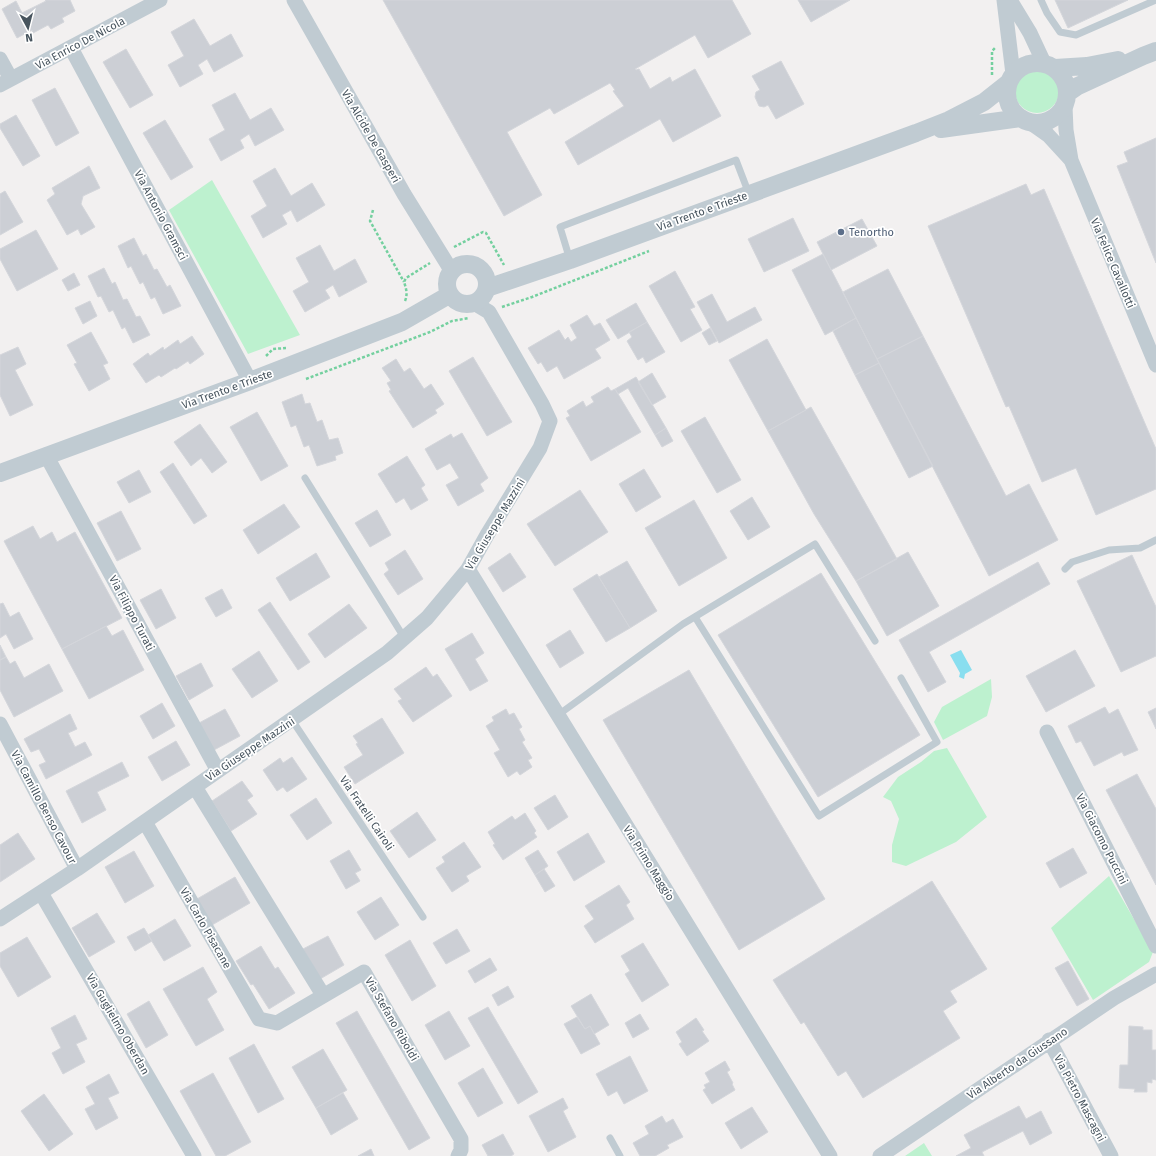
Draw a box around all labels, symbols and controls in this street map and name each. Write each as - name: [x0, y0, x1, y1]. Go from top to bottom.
- north arrow: [8, 8, 48, 48]
- street label: Via Enrico De Nicola: [33, 14, 127, 72]
- text: N: [25, 31, 34, 44]
- street label: Via Alcide De Gasperi: [339, 87, 403, 185]
- street label: Via Antonio Gramsci: [131, 168, 190, 262]
- street label: Via Trento e Trieste: [655, 189, 749, 234]
- street label: Via Felice Cavallotti: [1088, 216, 1137, 310]
- place label: Tenortho: [849, 226, 894, 239]
- marker: Tenortho: [836, 227, 846, 237]
- street label: Via Trento e Trieste: [180, 367, 274, 412]
- street label: Via Giuseppe Mazzini: [463, 476, 528, 572]
- street label: Via Filippo Turati: [106, 573, 157, 653]
- street label: Via Giuseppe Mazzini: [203, 715, 297, 784]
- street label: Via Camillo Benso Cavour: [8, 748, 79, 867]
- street label: Via Fratelli Cairoli: [337, 774, 396, 853]
- street label: Via Giacomo Puccini: [1073, 792, 1130, 887]
- street label: Via Primo Maggio: [620, 823, 677, 903]
- street label: Via Carlo Pisacane: [177, 886, 234, 971]
- street label: Via Guglielmo Oberdan: [83, 971, 152, 1077]
- street label: Via Stefano Riboldi: [362, 975, 421, 1064]
- street label: Via Alberto da Giussano: [965, 1025, 1070, 1102]
- street label: Via Pietro Mascagni: [1051, 1052, 1108, 1144]

